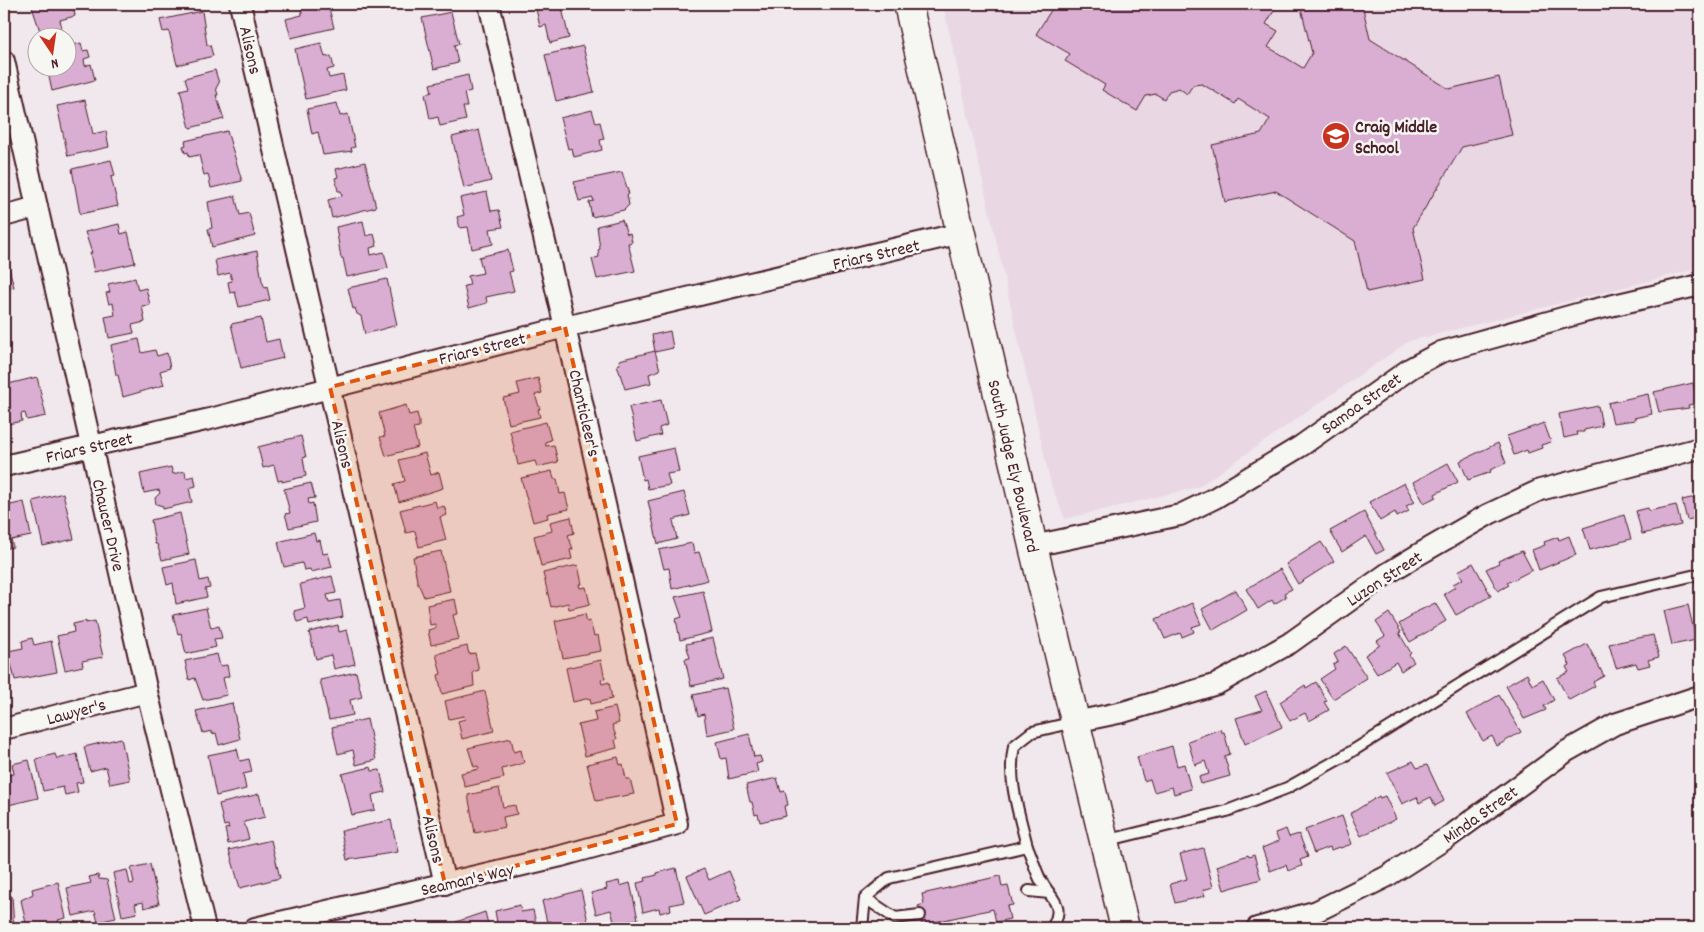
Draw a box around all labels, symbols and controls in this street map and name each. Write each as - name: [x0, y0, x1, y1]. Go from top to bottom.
- street label: Alisons: [231, 24, 266, 77]
- north arrow: [28, 28, 78, 78]
- text: N: [49, 52, 60, 73]
- place label: Craig Middle School: [1355, 116, 1437, 162]
- school or university icon: Craig Middle School: [1321, 121, 1351, 151]
- street label: Friars Street: [831, 234, 923, 279]
- street label: Friars Street: [437, 327, 529, 373]
- street label: Chanticleer's: [560, 367, 605, 460]
- street label: Samoa Street: [1317, 368, 1408, 442]
- street label: South Judge Ely Boulevard: [979, 378, 1044, 556]
- street label: Alisons: [323, 418, 358, 471]
- street label: Friars Street: [44, 427, 136, 472]
- street label: Chaucer Drive: [84, 477, 129, 574]
- street label: Luzon Street: [1342, 546, 1429, 614]
- street label: Lawyer's: [44, 694, 109, 733]
- street label: Minda Street: [1439, 781, 1524, 851]
- street label: Alisons: [414, 813, 449, 866]
- street label: Seaman's Way: [419, 858, 517, 904]

